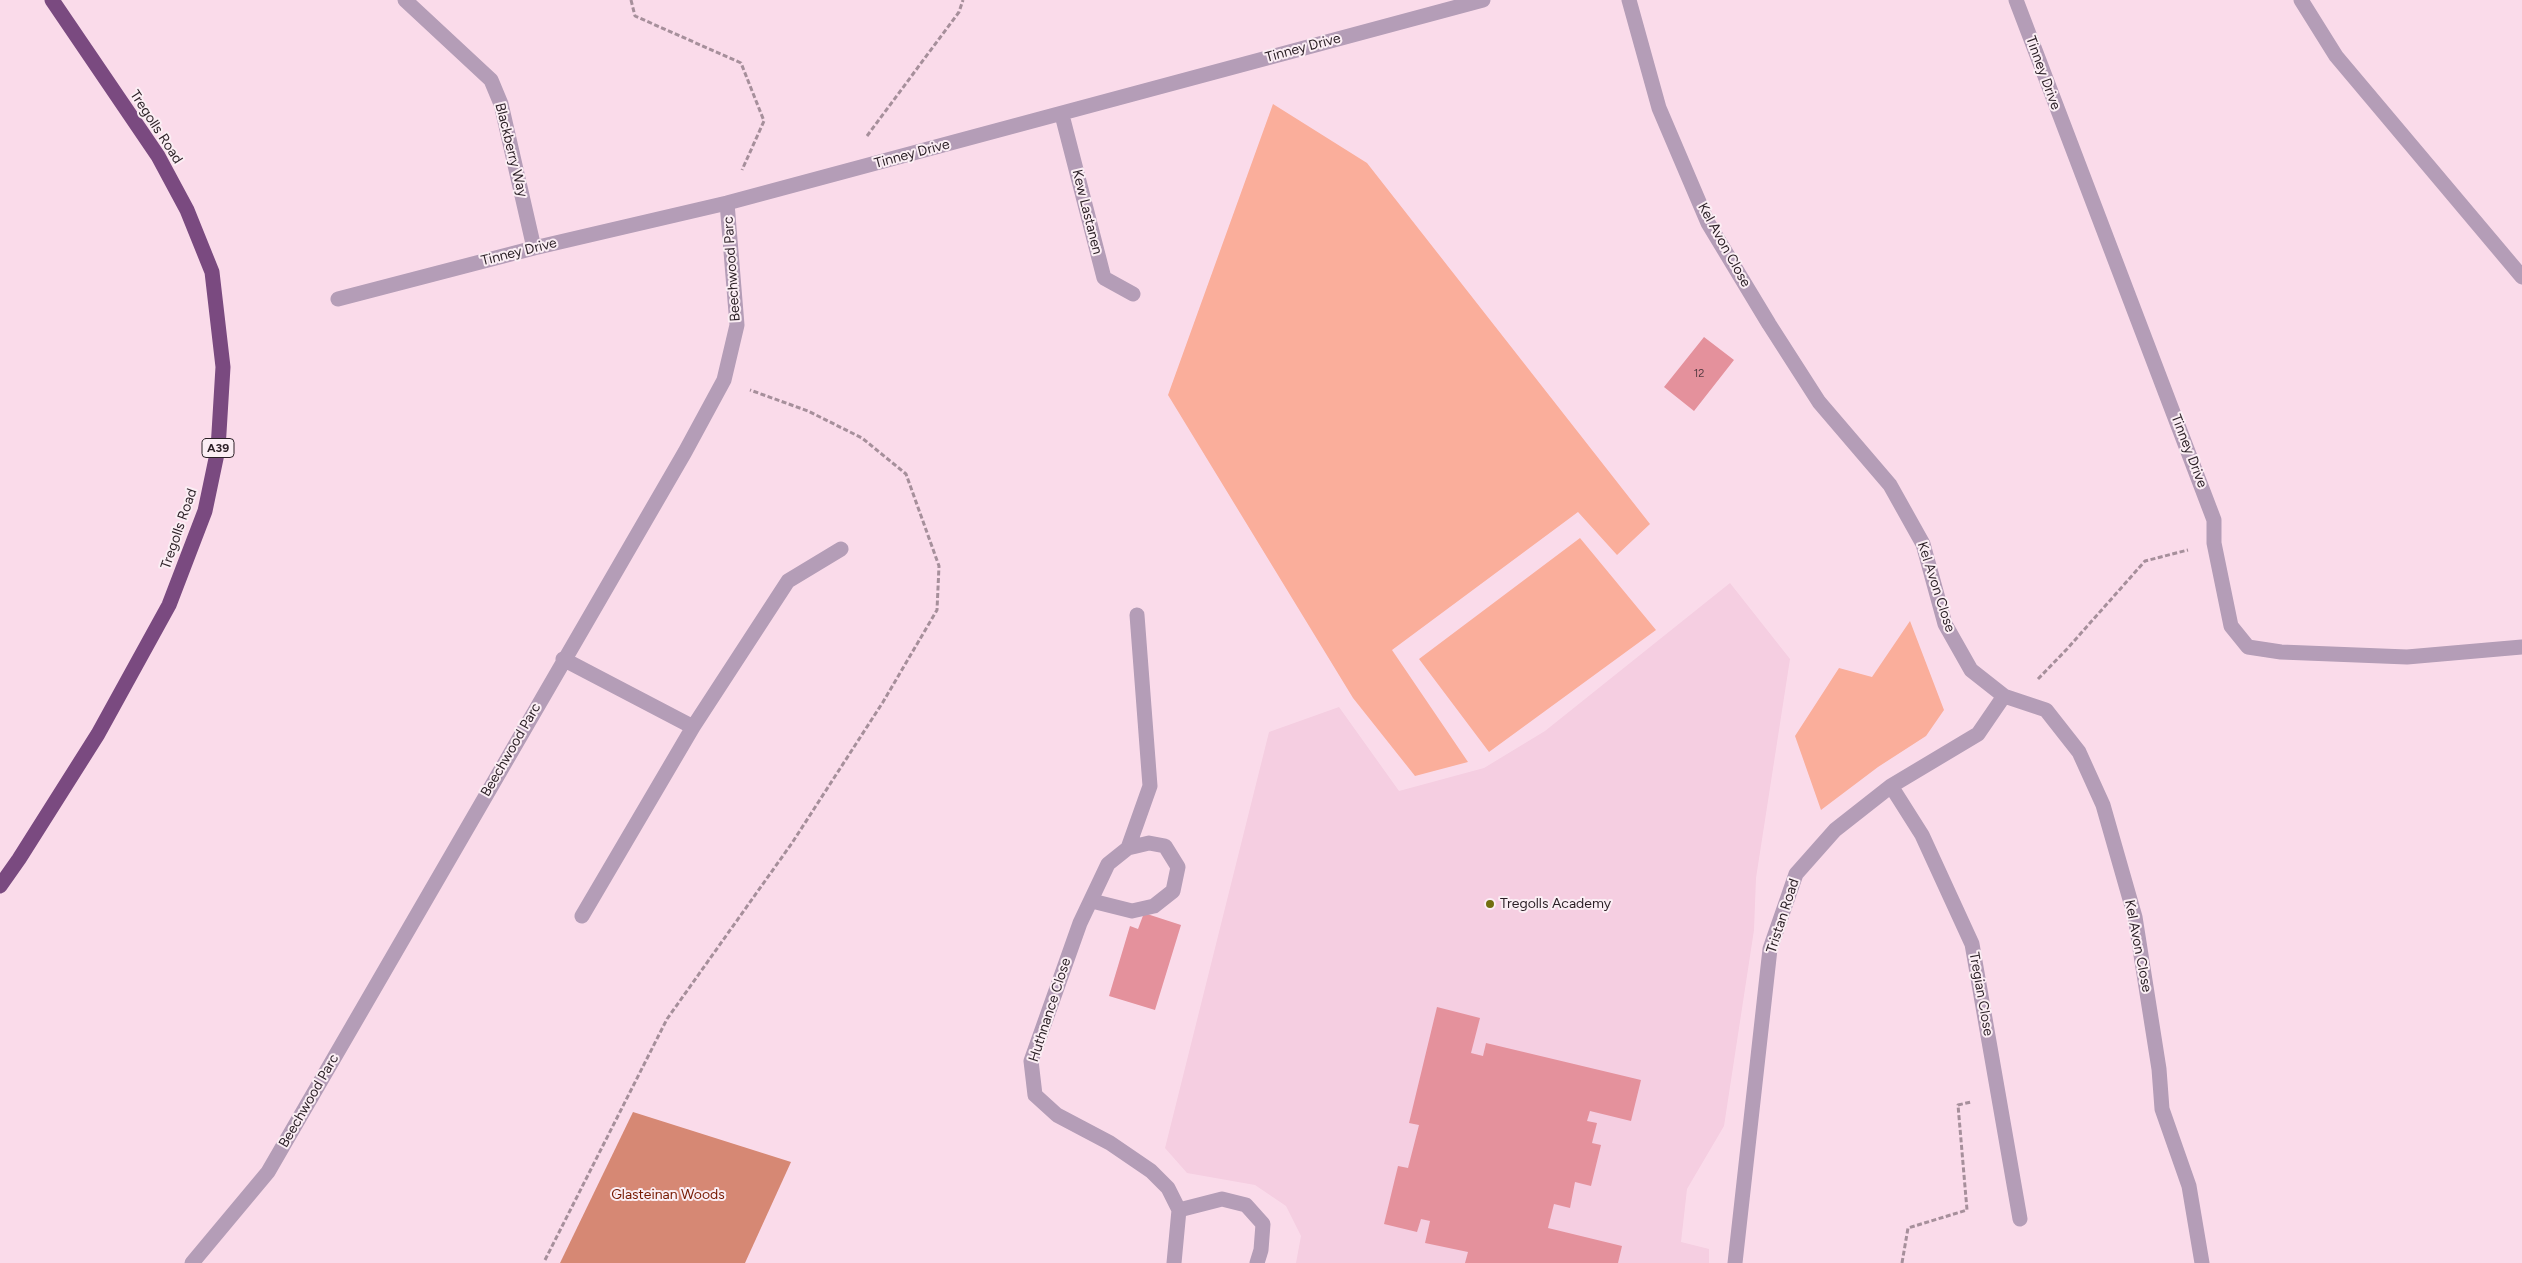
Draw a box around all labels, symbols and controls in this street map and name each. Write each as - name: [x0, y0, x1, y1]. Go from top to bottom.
- street label: Tinney Drive: [1264, 30, 1342, 66]
- street label: Tinney Drive: [2022, 34, 2064, 112]
- street label: Tregolls Road: [126, 87, 186, 167]
- street label: Blackberry Way: [491, 101, 531, 199]
- street label: Tinney Drive: [873, 136, 951, 172]
- street label: Kew Lastanen: [1068, 168, 1106, 256]
- street label: Kel Avon Close: [1694, 200, 1754, 290]
- street label: Beechwood Parc: [720, 216, 744, 322]
- street label: Tinney Drive: [479, 235, 559, 269]
- house number: 12: [1694, 367, 1704, 381]
- street label: Tinney Drive: [2167, 412, 2211, 490]
- road number: A39: [202, 438, 234, 458]
- street label: Tregolls Road: [157, 486, 201, 572]
- street label: Kel Avon Close: [1914, 540, 1958, 634]
- street label: Beechwood Parc: [477, 700, 545, 800]
- street label: Tristan Road: [1763, 877, 1803, 955]
- place label: Tregolls Academy: [1500, 896, 1611, 912]
- marker: Tregolls Academy: [1484, 898, 1496, 910]
- street label: Kel Avon Close: [2121, 898, 2155, 994]
- street label: Tregian Close: [1965, 951, 1997, 1037]
- street label: Huthnance Close: [1025, 956, 1075, 1064]
- street label: Beechwood Parc: [275, 1051, 343, 1151]
- park label: Glasteinan Woods: [611, 1187, 725, 1203]

